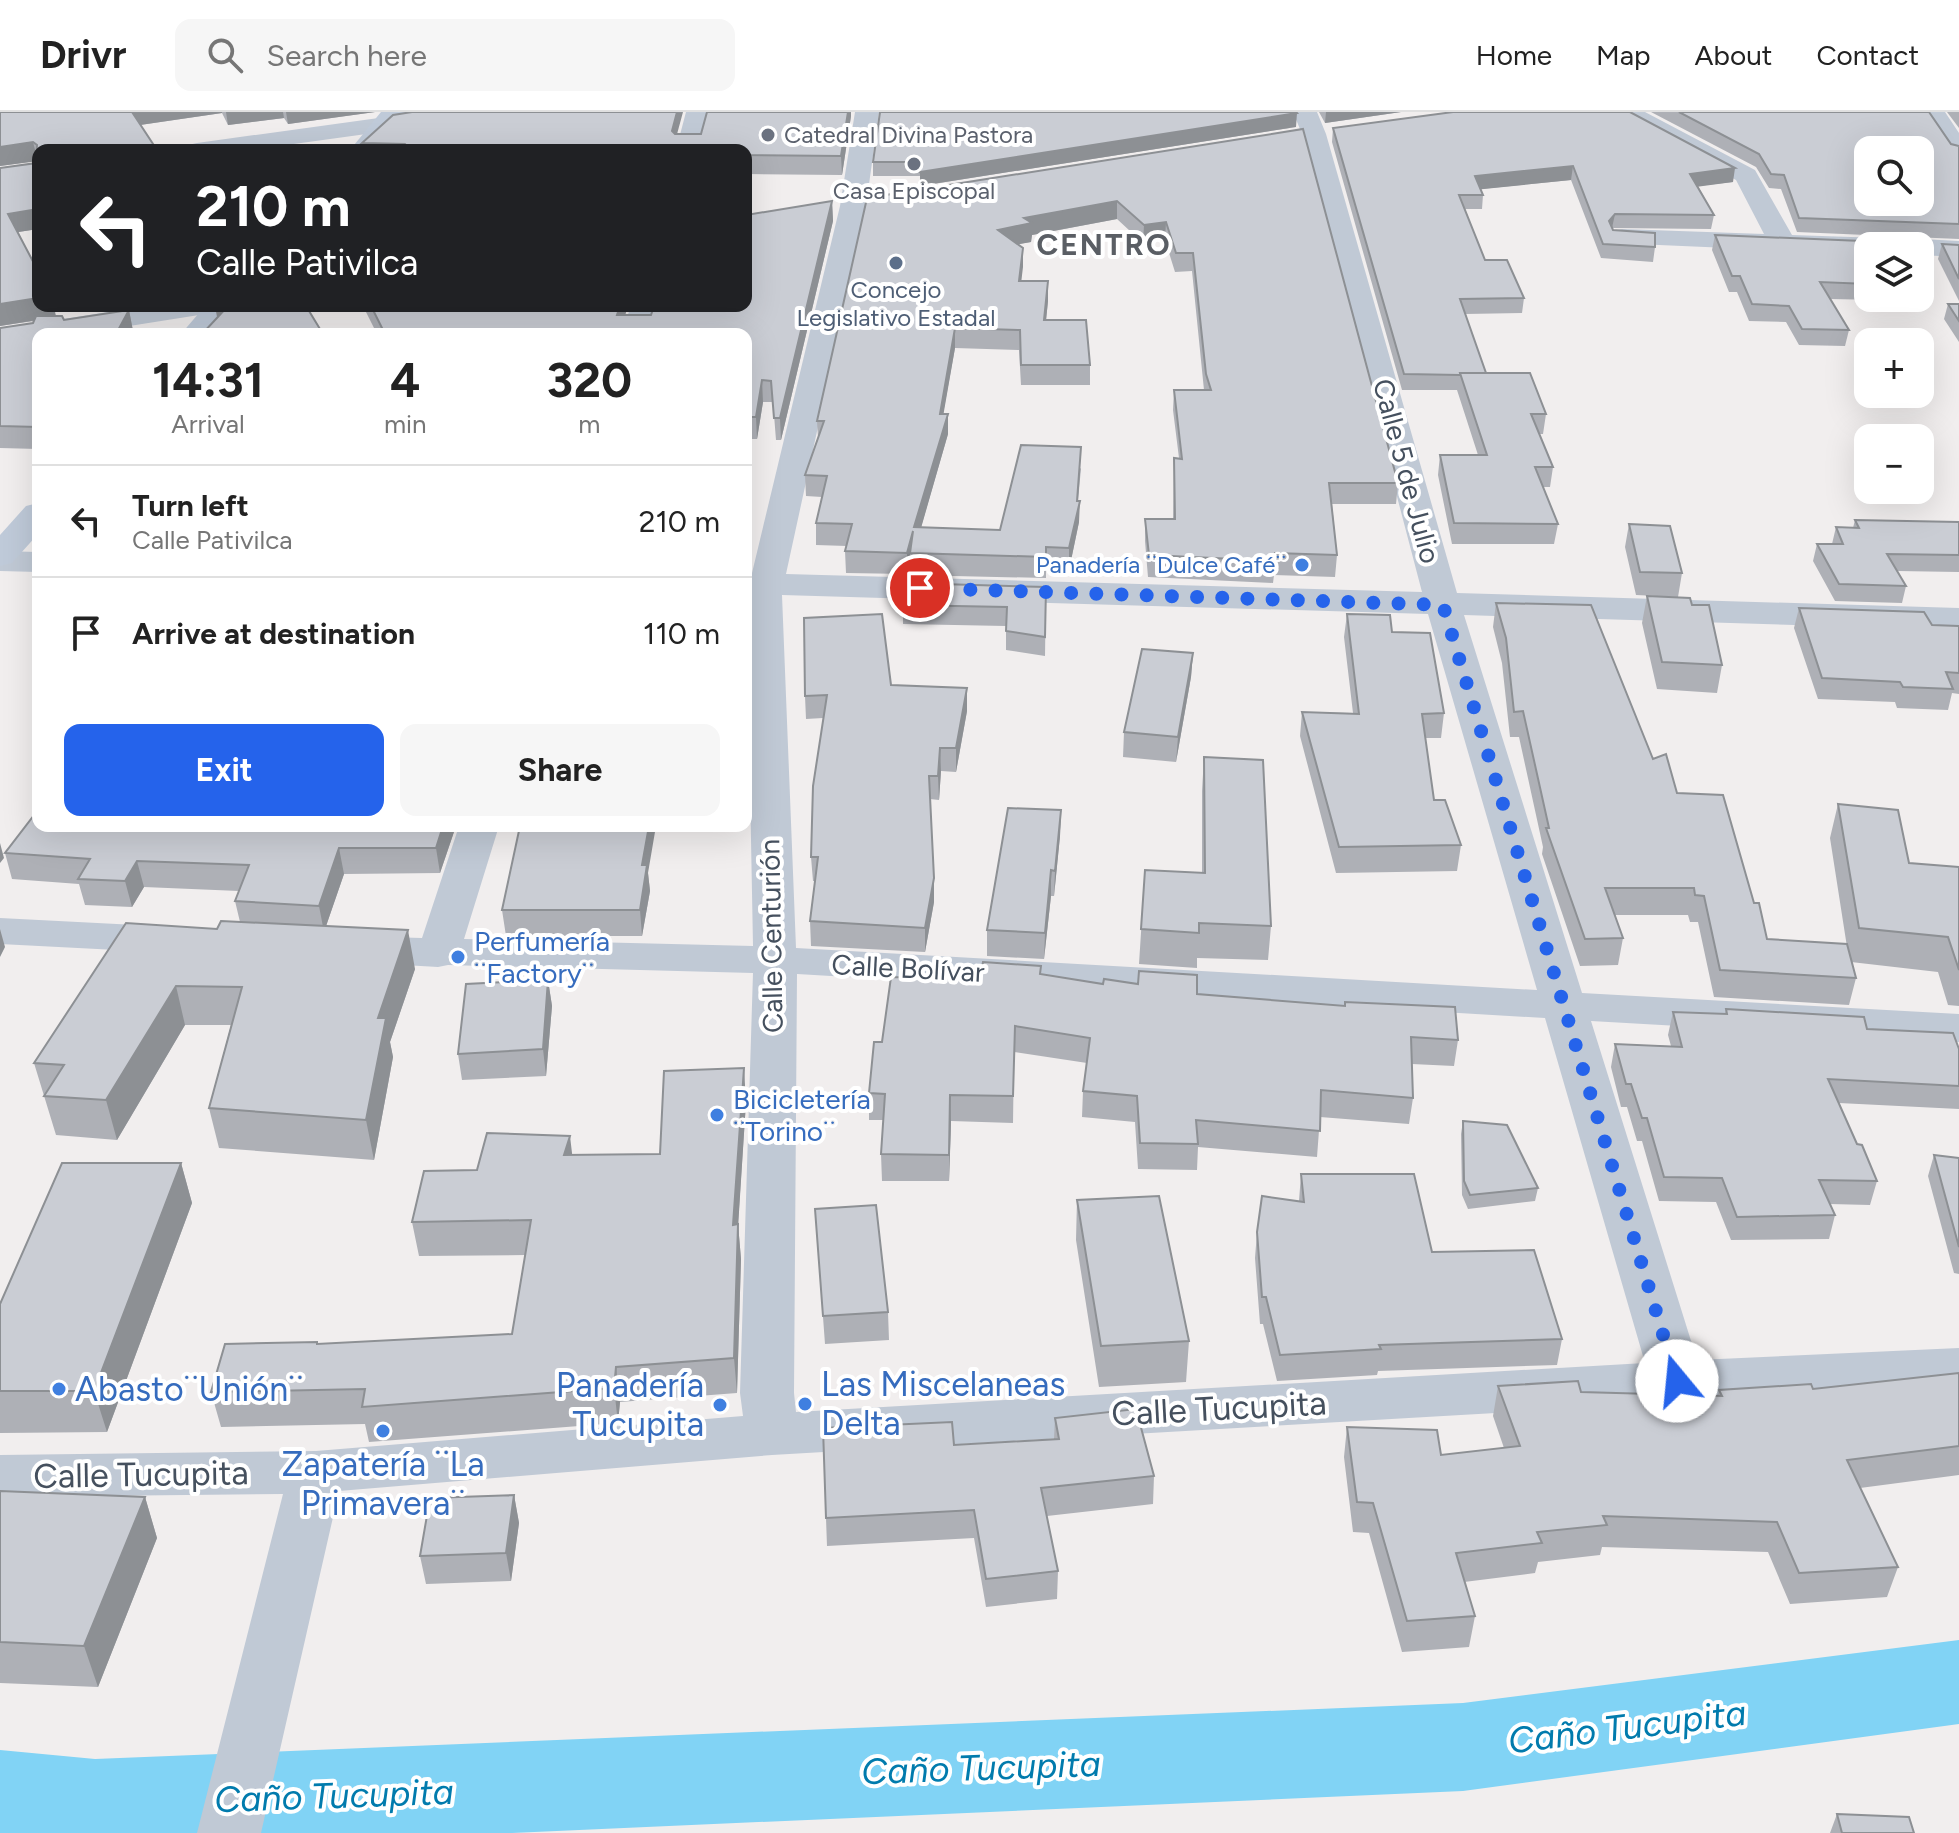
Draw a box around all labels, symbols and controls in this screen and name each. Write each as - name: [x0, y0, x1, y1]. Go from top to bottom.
- search box: [175, 19, 735, 91]
- text: Drivr: [40, 32, 127, 78]
- icon: search: [203, 33, 247, 77]
- text: Search here: [267, 37, 427, 74]
- text: Home: [1476, 38, 1552, 72]
- text: Map: [1596, 38, 1651, 72]
- text: About: [1695, 38, 1772, 72]
- text: Contact: [1816, 38, 1919, 72]
- place label: Catedral Divina Pastora: [784, 120, 1033, 149]
- marker: Catedral Divina Pastora: [759, 126, 777, 144]
- map controls: [1854, 136, 1934, 504]
- button: search: [1854, 136, 1934, 216]
- marker: Casa Episcopal: [905, 155, 923, 173]
- text: 210 m: [196, 173, 351, 240]
- icon: left: [64, 176, 168, 280]
- place label: Casa Episcopal: [833, 176, 995, 205]
- district label: CENTRO: [1036, 226, 1172, 263]
- button: layers: [1854, 232, 1934, 312]
- text: Calle Pativilca: [196, 241, 418, 284]
- marker: Concejo Legislativo Estadal: [887, 254, 905, 272]
- place label: Concejo Legislativo Estadal: [797, 275, 995, 332]
- button: +: [1854, 328, 1934, 408]
- text: 14:31: [152, 351, 264, 409]
- text: 4: [390, 351, 420, 409]
- text: 320: [546, 351, 632, 409]
- street label: Calle 5 de Julio: [1366, 375, 1448, 567]
- text: Arrival: [171, 408, 245, 440]
- text: min: [384, 408, 427, 440]
- text: m: [578, 408, 600, 440]
- button: −: [1854, 424, 1934, 504]
- text: Turn left: [132, 487, 249, 524]
- icon: left: [64, 499, 108, 543]
- text: 210 m: [639, 503, 720, 540]
- text: Calle Pativilca: [132, 524, 293, 556]
- place label: Panadería ¨Dulce Café¨: [1036, 550, 1286, 579]
- pin: [886, 554, 954, 622]
- marker: Panadería ¨Dulce Café¨: [1293, 556, 1311, 574]
- icon: arrive: [898, 566, 942, 610]
- icon: arrive: [64, 611, 108, 655]
- text: Arrive at destination: [132, 615, 415, 652]
- text: 110 m: [643, 615, 720, 652]
- button: Exit: [64, 724, 384, 816]
- button: Share: [400, 724, 720, 816]
- street label: Calle Centurión: [752, 839, 790, 1033]
- place label: Perfumería ¨Factory¨: [474, 924, 610, 990]
- street label: Calle Bolívar: [831, 947, 986, 989]
- marker: Perfumería ¨Factory¨: [449, 948, 467, 966]
- place label: Bicicletería ¨Torino¨: [733, 1082, 871, 1148]
- marker: Bicicletería ¨Torino¨: [708, 1106, 726, 1124]
- position arrow: [1635, 1339, 1719, 1423]
- place label: Las Miscelaneas Delta: [821, 1364, 1065, 1444]
- place label: Panadería Tucupita: [556, 1365, 704, 1445]
- place label: Abasto¨Unión¨: [75, 1369, 303, 1410]
- marker: Abasto¨Unión¨: [50, 1380, 68, 1398]
- street label: Calle Tucupita: [1110, 1382, 1328, 1435]
- marker: Las Miscelaneas Delta: [796, 1395, 814, 1413]
- marker: Panadería Tucupita: [711, 1396, 729, 1414]
- marker: Zapatería ¨La Primavera¨: [374, 1422, 392, 1440]
- place label: Zapatería ¨La Primavera¨: [282, 1444, 484, 1524]
- street label: Calle Tucupita: [33, 1452, 249, 1497]
- water label: Caño Tucupita: [1506, 1691, 1749, 1762]
- water label: Caño Tucupita: [861, 1742, 1102, 1793]
- water label: Caño Tucupita: [214, 1770, 455, 1821]

